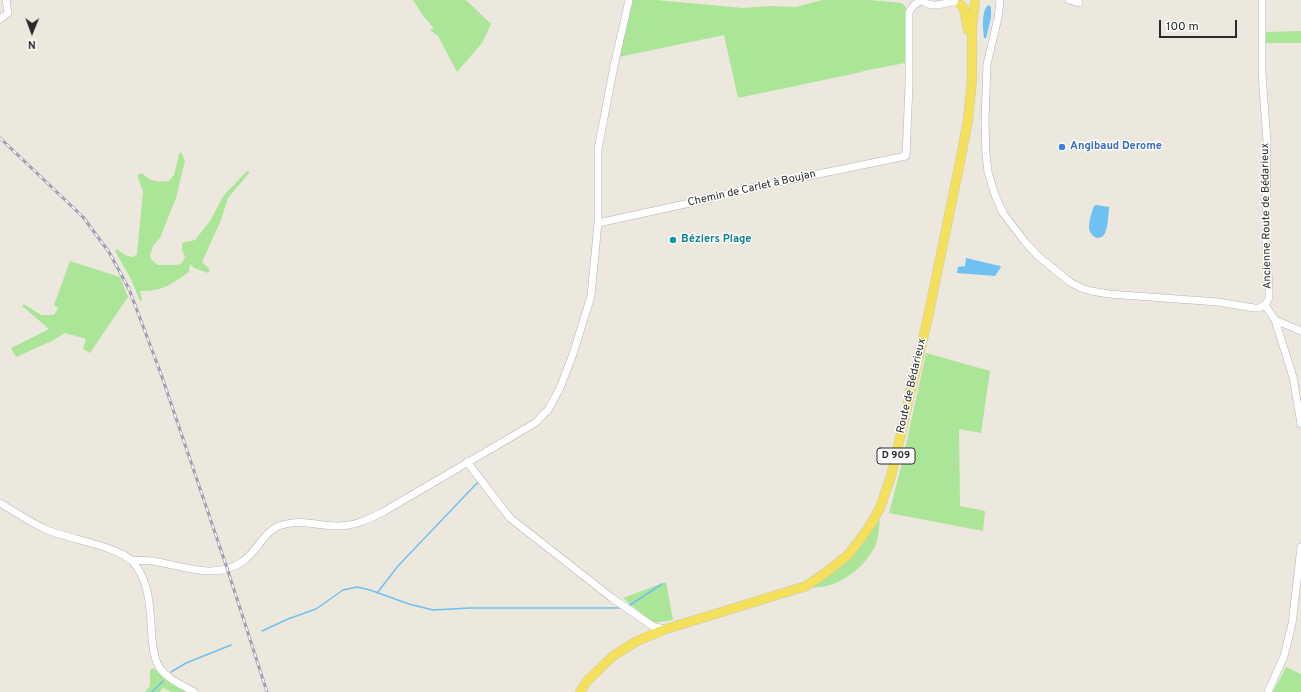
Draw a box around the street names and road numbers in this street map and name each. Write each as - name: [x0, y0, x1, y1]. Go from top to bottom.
- street label: Ancienne Route de Bédarieux: [1259, 143, 1275, 289]
- street label: Chemin de Carlet à Boujan: [687, 168, 817, 210]
- street label: Route de Bédarieux: [895, 337, 929, 435]
- road number: D 909: [877, 448, 915, 464]

